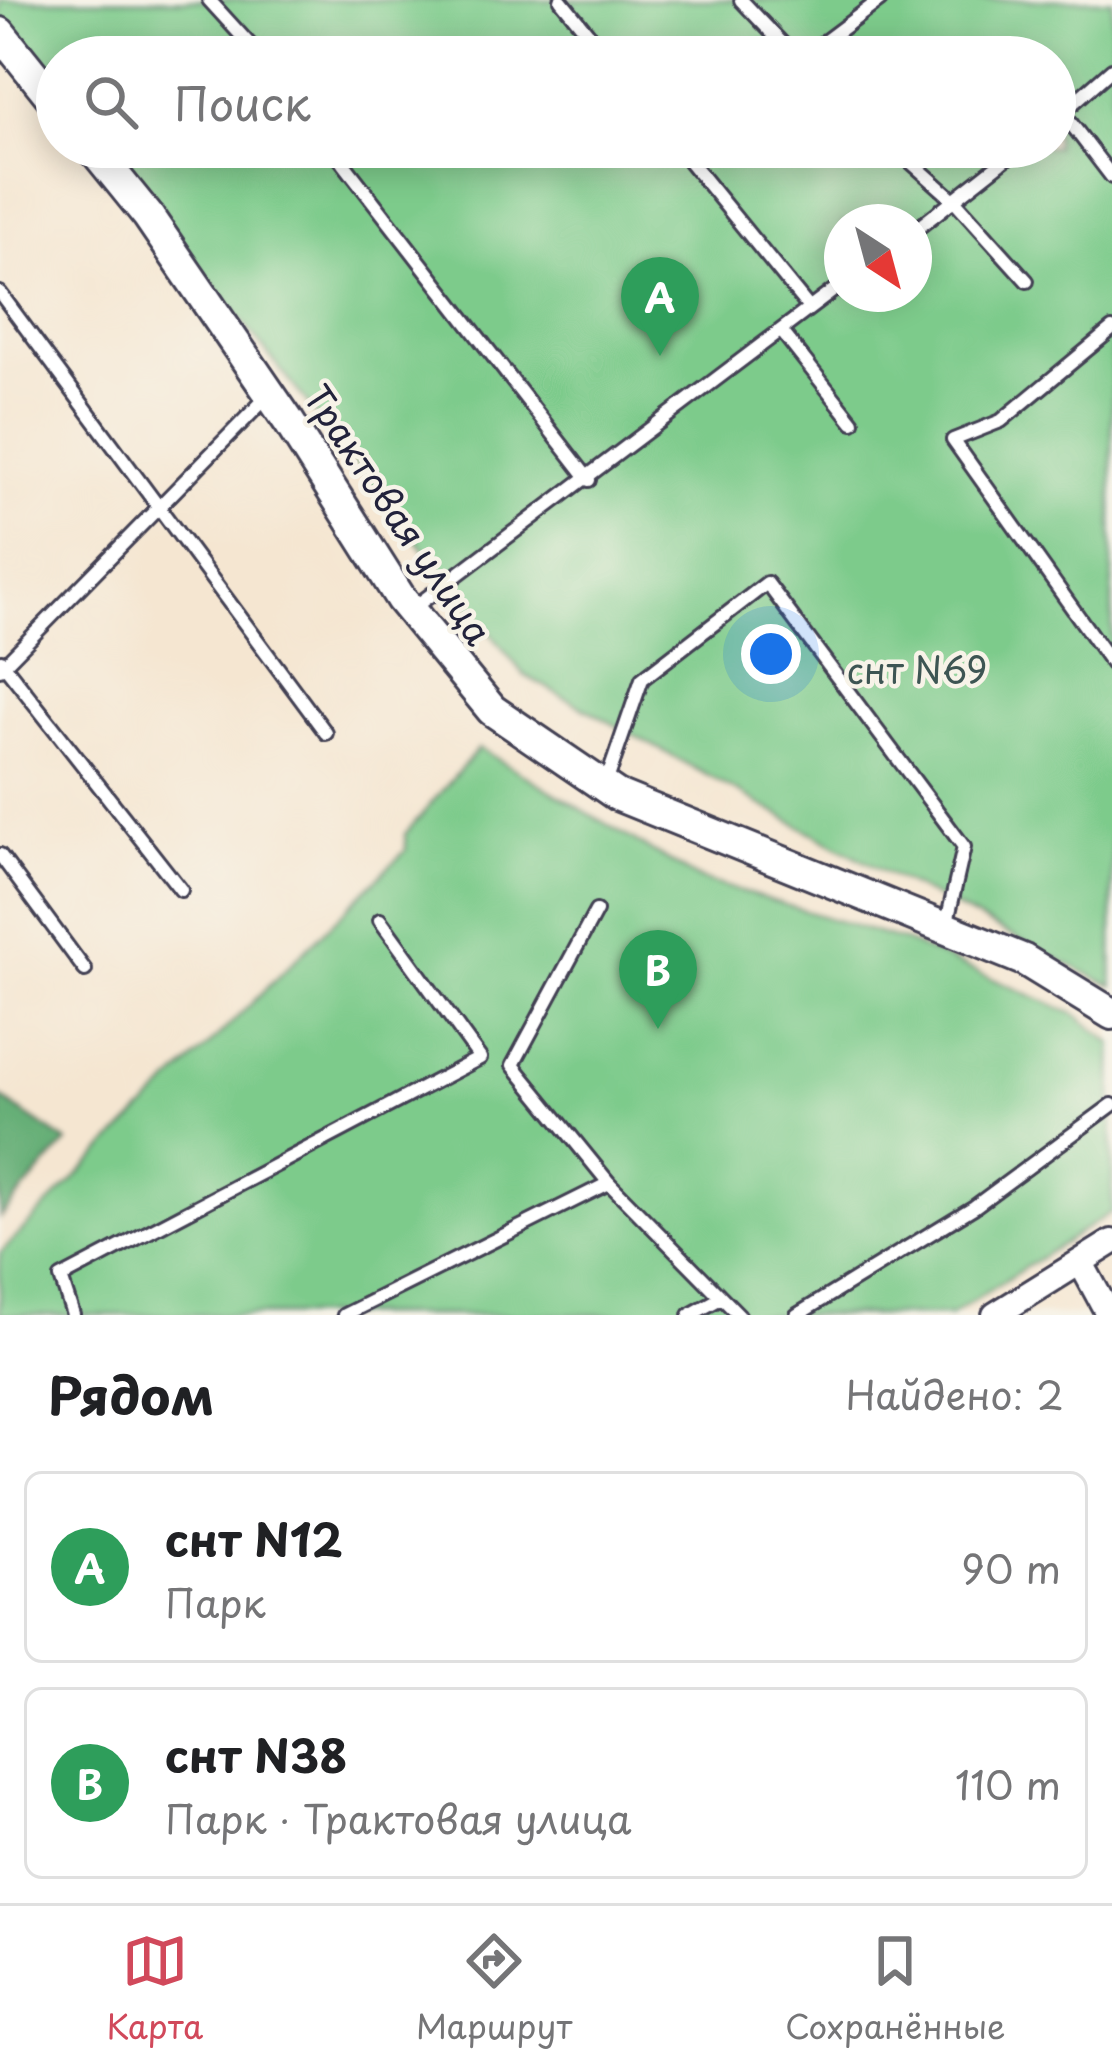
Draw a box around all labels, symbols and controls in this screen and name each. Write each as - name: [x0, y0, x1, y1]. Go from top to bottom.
- search box: [36, 36, 1076, 168]
- text: Поиск: [174, 68, 311, 136]
- icon: search: [78, 69, 144, 135]
- north arrow: [824, 204, 932, 312]
- pin: A: [621, 257, 699, 356]
- street label: Трактовая улица: [292, 373, 506, 655]
- your location: [741, 624, 801, 684]
- park label: снт N69: [847, 642, 987, 696]
- pin: B: [619, 930, 697, 1029]
- text: Рядом: [48, 1355, 214, 1432]
- text: Найдено: 2: [845, 1364, 1064, 1423]
- text: снт N12: [165, 1504, 343, 1572]
- text: A: [75, 1538, 105, 1597]
- text: 90 m: [961, 1538, 1061, 1597]
- text: Парк: [165, 1572, 266, 1631]
- text: снт N38: [165, 1720, 347, 1788]
- text: B: [77, 1754, 103, 1813]
- text: 110 m: [955, 1754, 1061, 1813]
- text: Парк · Трактовая улица: [165, 1788, 632, 1847]
- tab: Карта: [106, 1928, 203, 2050]
- tab: Маршрут: [416, 1928, 572, 2050]
- tab: Сохранённые: [785, 1928, 1006, 2050]

